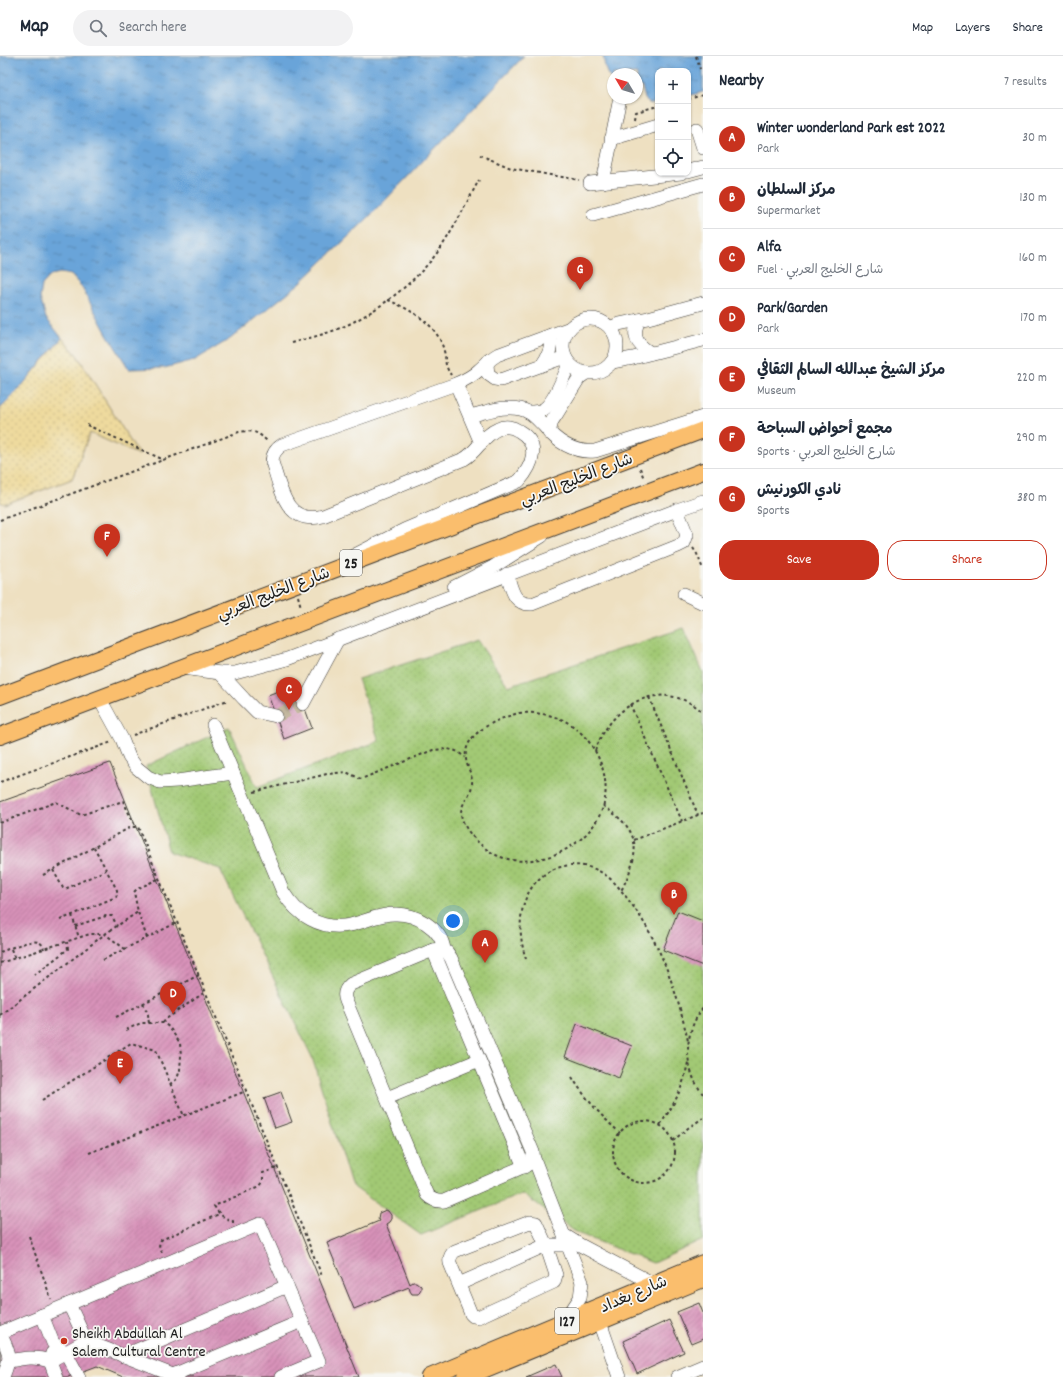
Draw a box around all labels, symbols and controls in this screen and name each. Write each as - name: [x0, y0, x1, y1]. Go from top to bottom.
- search box: [73, 10, 353, 46]
- text: Map: [20, 14, 49, 41]
- icon: search: [87, 17, 109, 39]
- text: Search here: [119, 17, 187, 39]
- text: Map: [912, 18, 933, 38]
- text: Layers: [955, 18, 990, 38]
- text: Share: [1012, 18, 1043, 38]
- north arrow: [607, 68, 643, 104]
- map controls: [655, 68, 691, 176]
- button: +: [655, 68, 691, 104]
- text: Nearby: [719, 70, 763, 94]
- text: 7 results: [1004, 73, 1047, 92]
- button: −: [655, 104, 691, 140]
- text: Winter wonderland Park est 2022: [757, 118, 946, 140]
- text: A: [728, 129, 736, 148]
- text: 30 m: [1022, 129, 1047, 148]
- button: locate: [655, 140, 691, 176]
- text: Park: [757, 140, 779, 159]
- text: مركز السلطان: [757, 180, 835, 202]
- text: B: [729, 189, 735, 208]
- text: 130 m: [1019, 189, 1047, 208]
- text: Supermarket: [757, 202, 821, 221]
- text: Alfa: [757, 237, 781, 259]
- text: C: [729, 249, 735, 268]
- text: 160 m: [1019, 249, 1047, 268]
- pin: G: [567, 257, 593, 290]
- text: Fuel · شارع الخليج العربي: [757, 261, 883, 280]
- text: Park/Garden: [757, 298, 828, 320]
- text: D: [729, 309, 735, 328]
- text: 170 m: [1020, 309, 1047, 328]
- text: Park: [757, 320, 779, 339]
- text: مركز الشيخ عبدالله السالم الثقافي: [757, 360, 945, 382]
- text: E: [729, 369, 735, 388]
- text: 220 m: [1017, 369, 1047, 388]
- text: Museum: [757, 382, 796, 401]
- text: مجمع أحواض السباحة: [757, 419, 893, 441]
- text: F: [729, 429, 735, 448]
- text: 290 m: [1016, 429, 1047, 448]
- text: Sports · شارع الخليج العربي: [757, 443, 896, 462]
- street label: شارع الخليج العربي: [517, 448, 637, 513]
- text: نادي الكورنيش: [757, 480, 841, 502]
- text: G: [729, 489, 735, 508]
- text: 380 m: [1017, 489, 1047, 508]
- text: Sports: [757, 502, 790, 521]
- pin: F: [94, 524, 120, 557]
- button: Save: [719, 540, 879, 580]
- button: Share: [887, 540, 1047, 580]
- road number: 25: [340, 550, 362, 576]
- street label: شارع الخليج العربي: [214, 562, 334, 627]
- pin: C: [276, 677, 302, 710]
- pin: B: [661, 882, 687, 915]
- your location: [443, 911, 463, 931]
- pin: A: [472, 930, 498, 963]
- pin: D: [160, 981, 186, 1014]
- pin: E: [107, 1051, 133, 1084]
- street label: شارع بغداد: [597, 1271, 671, 1320]
- road number: 127: [555, 1308, 579, 1334]
- place label: Sheikh Abdullah Al Salem Cultural Centre: [72, 1323, 206, 1364]
- marker: Sheikh Abdullah Al Salem Cultural Centre: [59, 1336, 69, 1346]

